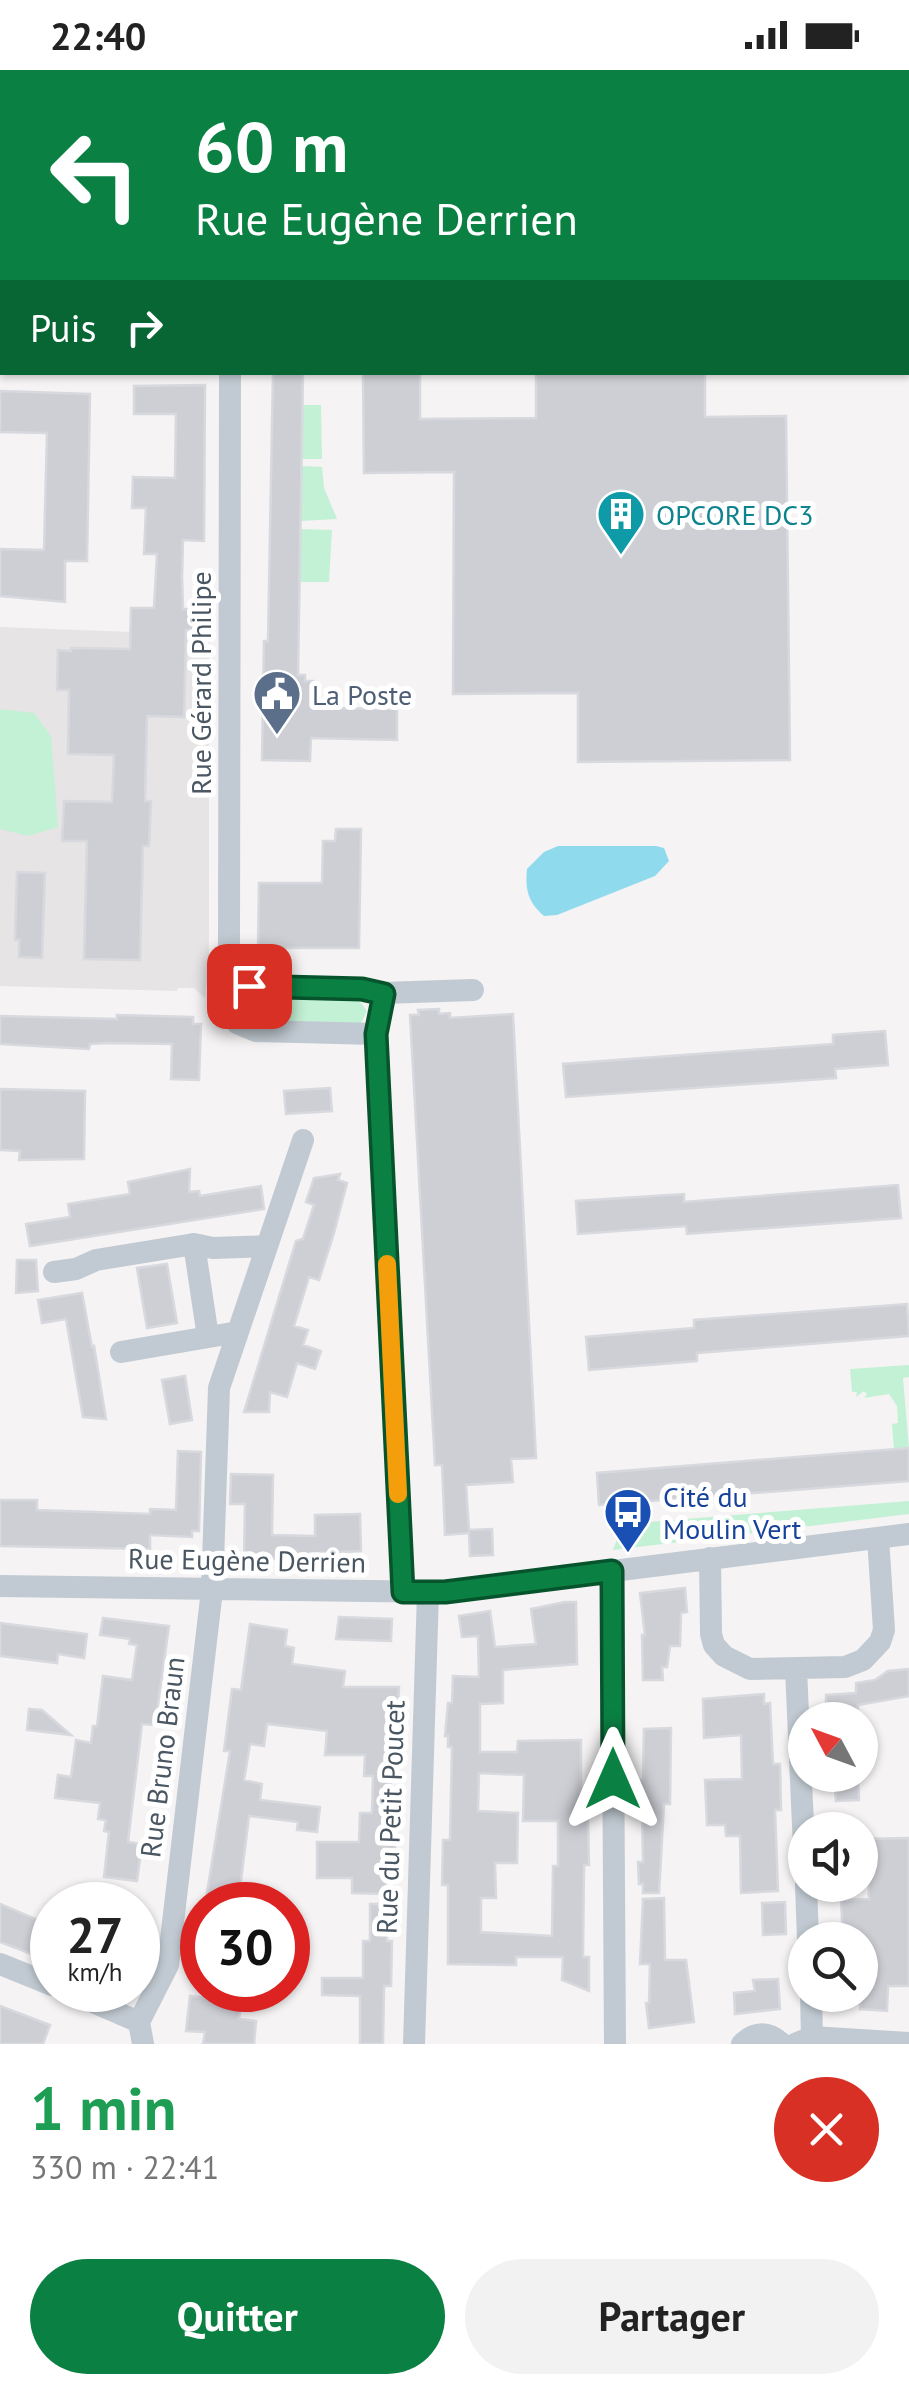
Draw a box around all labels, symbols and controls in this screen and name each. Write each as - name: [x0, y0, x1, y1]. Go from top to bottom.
- text: 22:40: [50, 11, 146, 60]
- text: 60 m: [195, 101, 348, 191]
- icon: left: [30, 110, 160, 240]
- text: Rue Eugène Derrien: [195, 189, 578, 247]
- icon: right: [117, 300, 172, 355]
- text: Puis: [30, 303, 97, 352]
- building icon: OPCORE DC3: [595, 488, 647, 556]
- place label: OPCORE DC3: [656, 496, 813, 533]
- street label: Rue Gérard Philipe: [182, 571, 219, 795]
- public building icon: La Poste: [251, 668, 303, 736]
- place label: La Poste: [312, 676, 412, 713]
- pin: [207, 944, 292, 1029]
- icon: arrive: [222, 959, 277, 1014]
- place label: Cité du Moulin Vert: [663, 1478, 802, 1547]
- bus stop icon: Cité du Moulin Vert: [602, 1486, 654, 1554]
- street label: Rue Eugène Derrien: [128, 1539, 366, 1581]
- street label: Rue Bruno Braun: [131, 1654, 193, 1860]
- street label: Rue du Petit Poucet: [367, 1699, 413, 1935]
- north arrow: [788, 1702, 878, 1792]
- map controls: [788, 1702, 878, 2012]
- position arrow: [561, 1727, 665, 1831]
- button: sound: [788, 1812, 878, 1902]
- speed limit sign: 30: [180, 1882, 310, 2012]
- text: 27: [67, 1902, 123, 1967]
- button: search: [788, 1922, 878, 2012]
- text: km/h: [68, 1956, 122, 1988]
- text: 1 min: [30, 2069, 176, 2147]
- button: close: [774, 2077, 879, 2182]
- text: 330 m · 22:41: [30, 2146, 219, 2188]
- button: Quitter: [30, 2259, 445, 2374]
- button: Partager: [465, 2259, 879, 2374]

